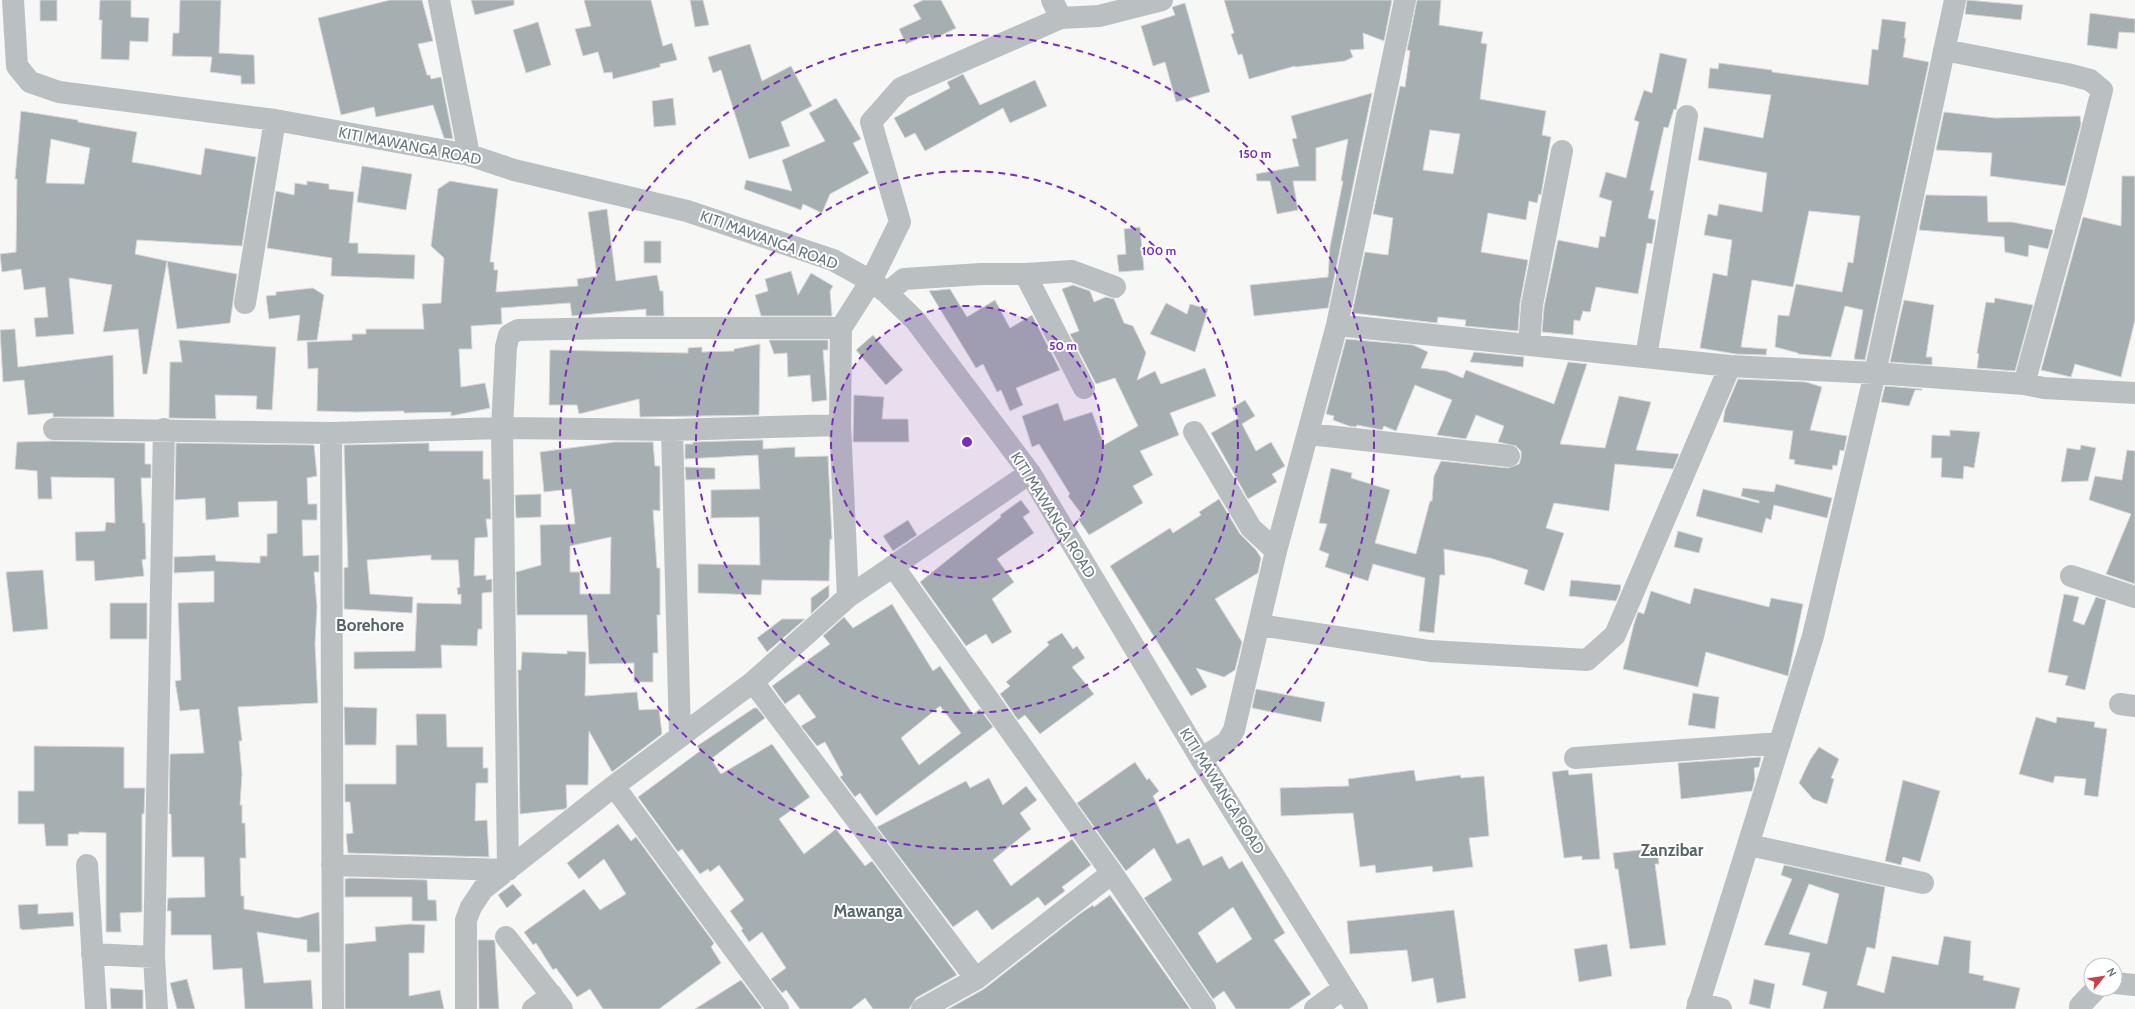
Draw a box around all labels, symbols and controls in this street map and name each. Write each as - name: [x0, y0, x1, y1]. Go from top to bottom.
- street label: KITI MAWANGA ROAD: [337, 123, 483, 169]
- text: 150 m: [1239, 146, 1271, 161]
- street label: KITI MAWANGA ROAD: [698, 207, 840, 273]
- text: 100 m: [1142, 243, 1176, 258]
- text: 50 m: [1049, 338, 1077, 353]
- centre of rings: [960, 435, 974, 449]
- street label: KITI MAWANGA ROAD: [1007, 449, 1099, 581]
- district label: Borehore: [336, 615, 404, 635]
- street label: KITI MAWANGA ROAD: [1176, 725, 1268, 857]
- district label: Zanzibar: [1641, 840, 1704, 860]
- district label: Mawanga: [833, 901, 903, 921]
- north arrow: [2083, 957, 2123, 997]
- text: N: [2104, 965, 2120, 979]

